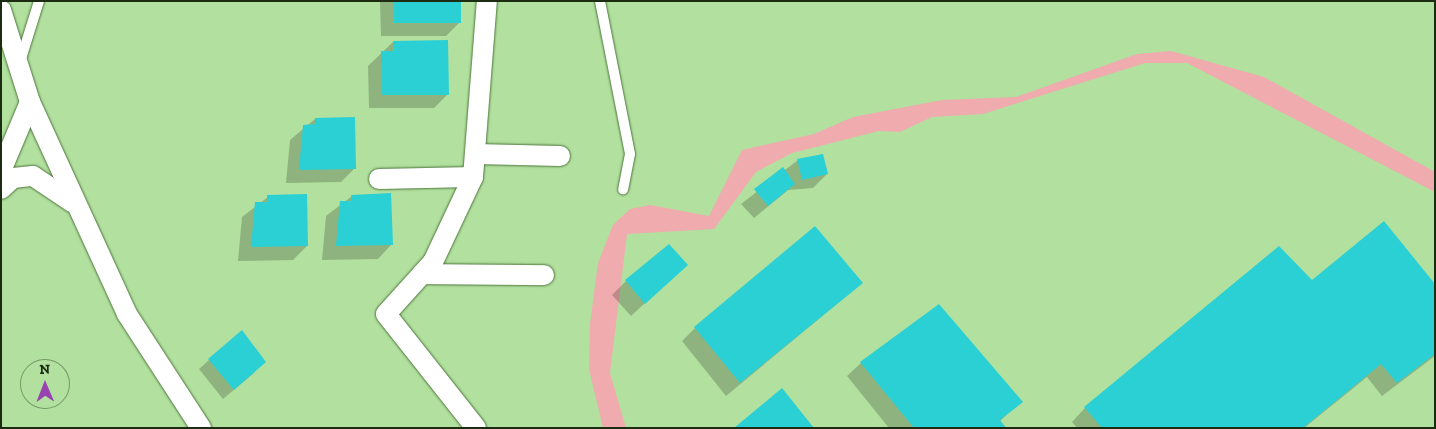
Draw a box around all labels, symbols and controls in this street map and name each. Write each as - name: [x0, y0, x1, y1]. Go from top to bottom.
- north arrow: [20, 359, 70, 409]
- text: N: [39, 361, 50, 378]

